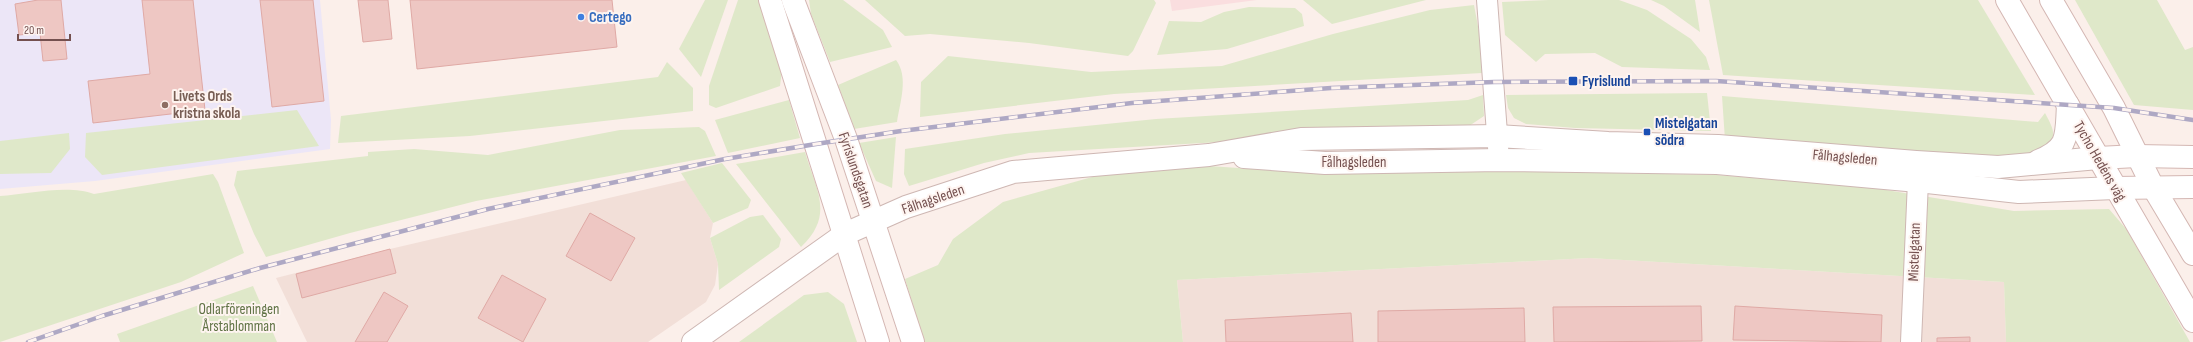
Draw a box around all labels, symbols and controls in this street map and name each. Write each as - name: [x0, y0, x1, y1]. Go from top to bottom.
- place label: Certego: [589, 8, 632, 27]
- marker: Certego: [576, 12, 586, 22]
- scale bar: [18, 16, 70, 42]
- text: 20 m: [24, 23, 44, 38]
- place label: Fyrislund: [1582, 72, 1631, 91]
- marker: Fyrislund: [1567, 75, 1579, 87]
- place label: Livets Ords kristna skola: [173, 87, 240, 123]
- marker: Livets Ords kristna skola: [160, 100, 170, 110]
- place label: Mistelgatan södra: [1655, 114, 1718, 150]
- street label: Tycho Hedéns väg: [2069, 118, 2130, 205]
- marker: Mistelgatan södra: [1642, 127, 1652, 137]
- street label: Fyrislundsgatan: [834, 130, 877, 211]
- street label: Fålhagsleden: [1812, 145, 1878, 170]
- street label: Fålhagsleden: [1321, 153, 1387, 172]
- street label: Fålhagsleden: [899, 180, 967, 219]
- street label: Mistelgatan: [1904, 222, 1925, 282]
- park label: Odlarföreningen Årstablomman: [198, 300, 280, 336]

